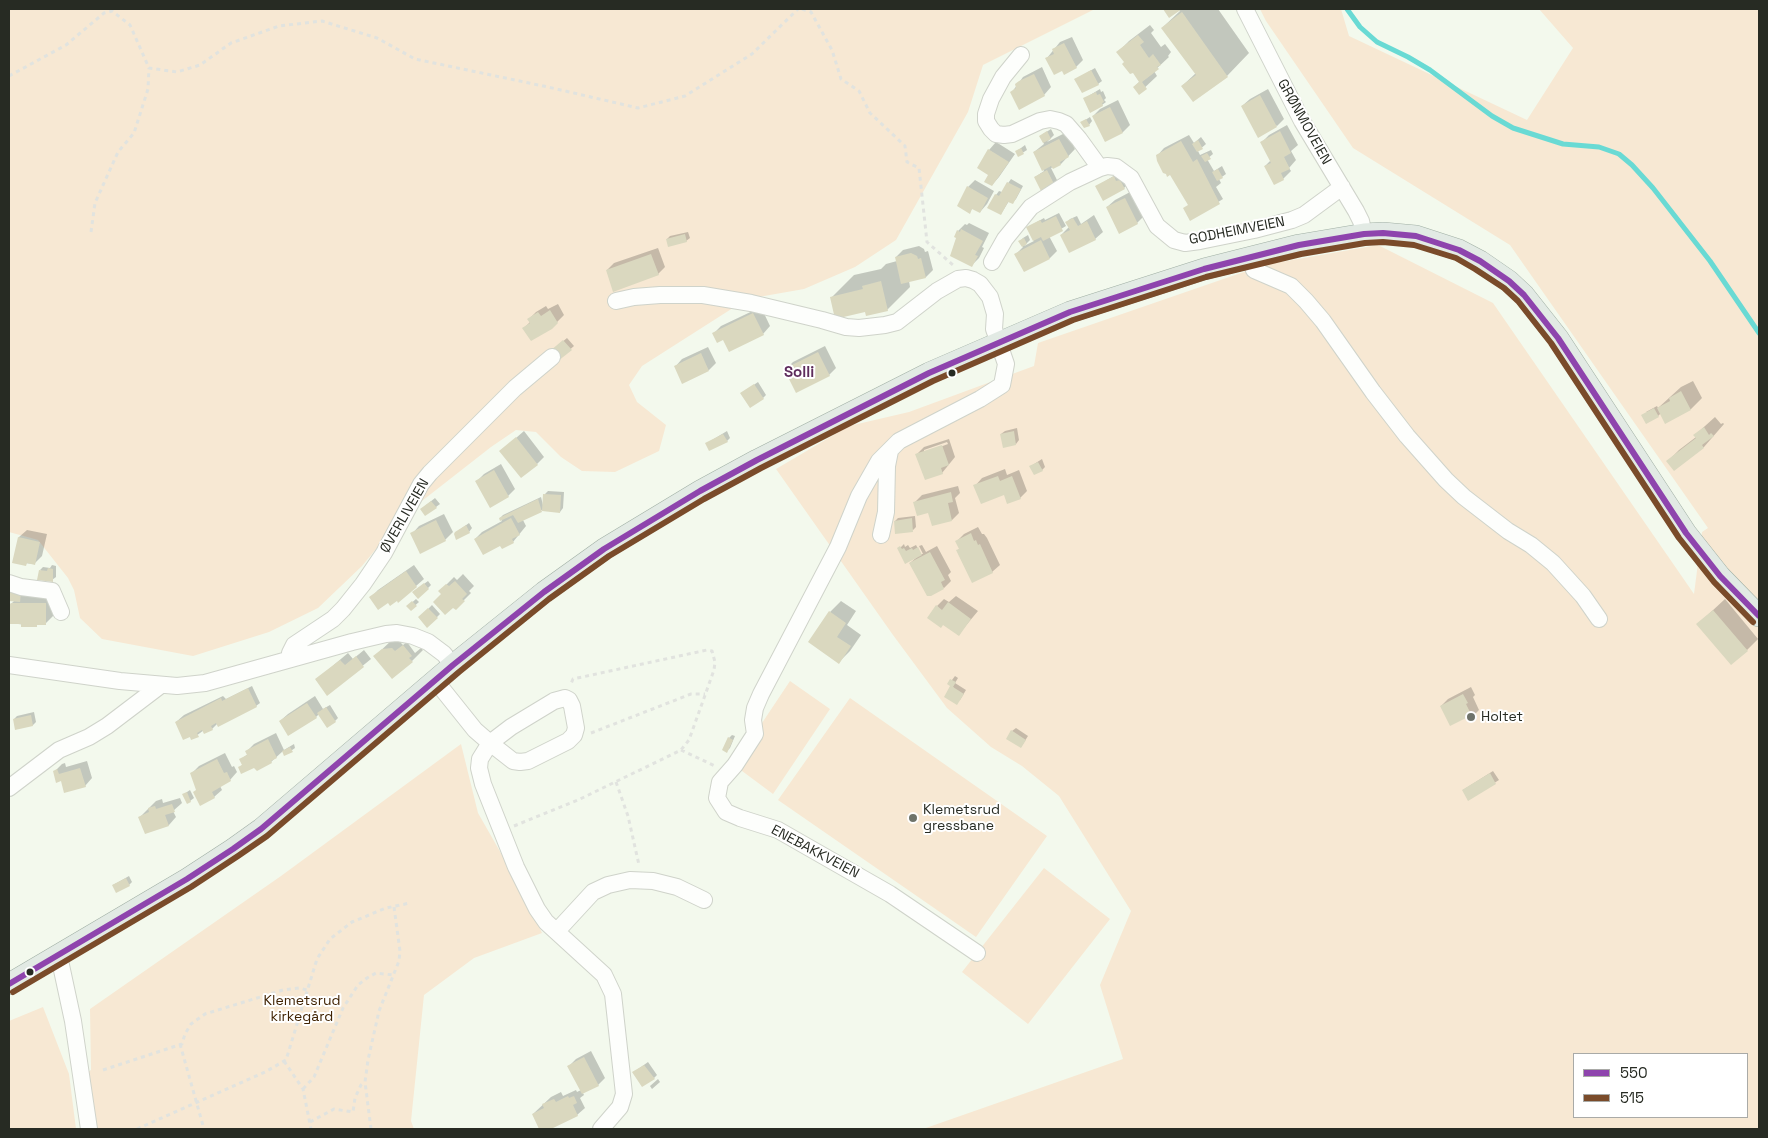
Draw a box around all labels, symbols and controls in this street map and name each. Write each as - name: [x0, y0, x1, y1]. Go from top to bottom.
- street label: GRØNMOVEIEN: [1274, 76, 1334, 168]
- street label: GODHEIMVEIEN: [1188, 213, 1286, 249]
- district label: Solli: [784, 364, 814, 382]
- unlabelled marker: [947, 368, 957, 378]
- street label: ØVERLIVEIEN: [377, 476, 433, 556]
- place label: Holtet: [1481, 709, 1523, 725]
- marker: Holtet: [1465, 711, 1477, 723]
- place label: Klemetsrud gressbane: [923, 802, 1000, 834]
- marker: Klemetsrud gressbane: [907, 812, 919, 824]
- street label: ENEBAKKVEIEN: [768, 822, 862, 882]
- unlabelled marker: [25, 967, 35, 977]
- park label: Klemetsrud kirkegård: [264, 993, 340, 1026]
- legend: [1573, 1053, 1748, 1118]
- text: 550: [1620, 1063, 1648, 1082]
- text: 515: [1620, 1088, 1644, 1107]

